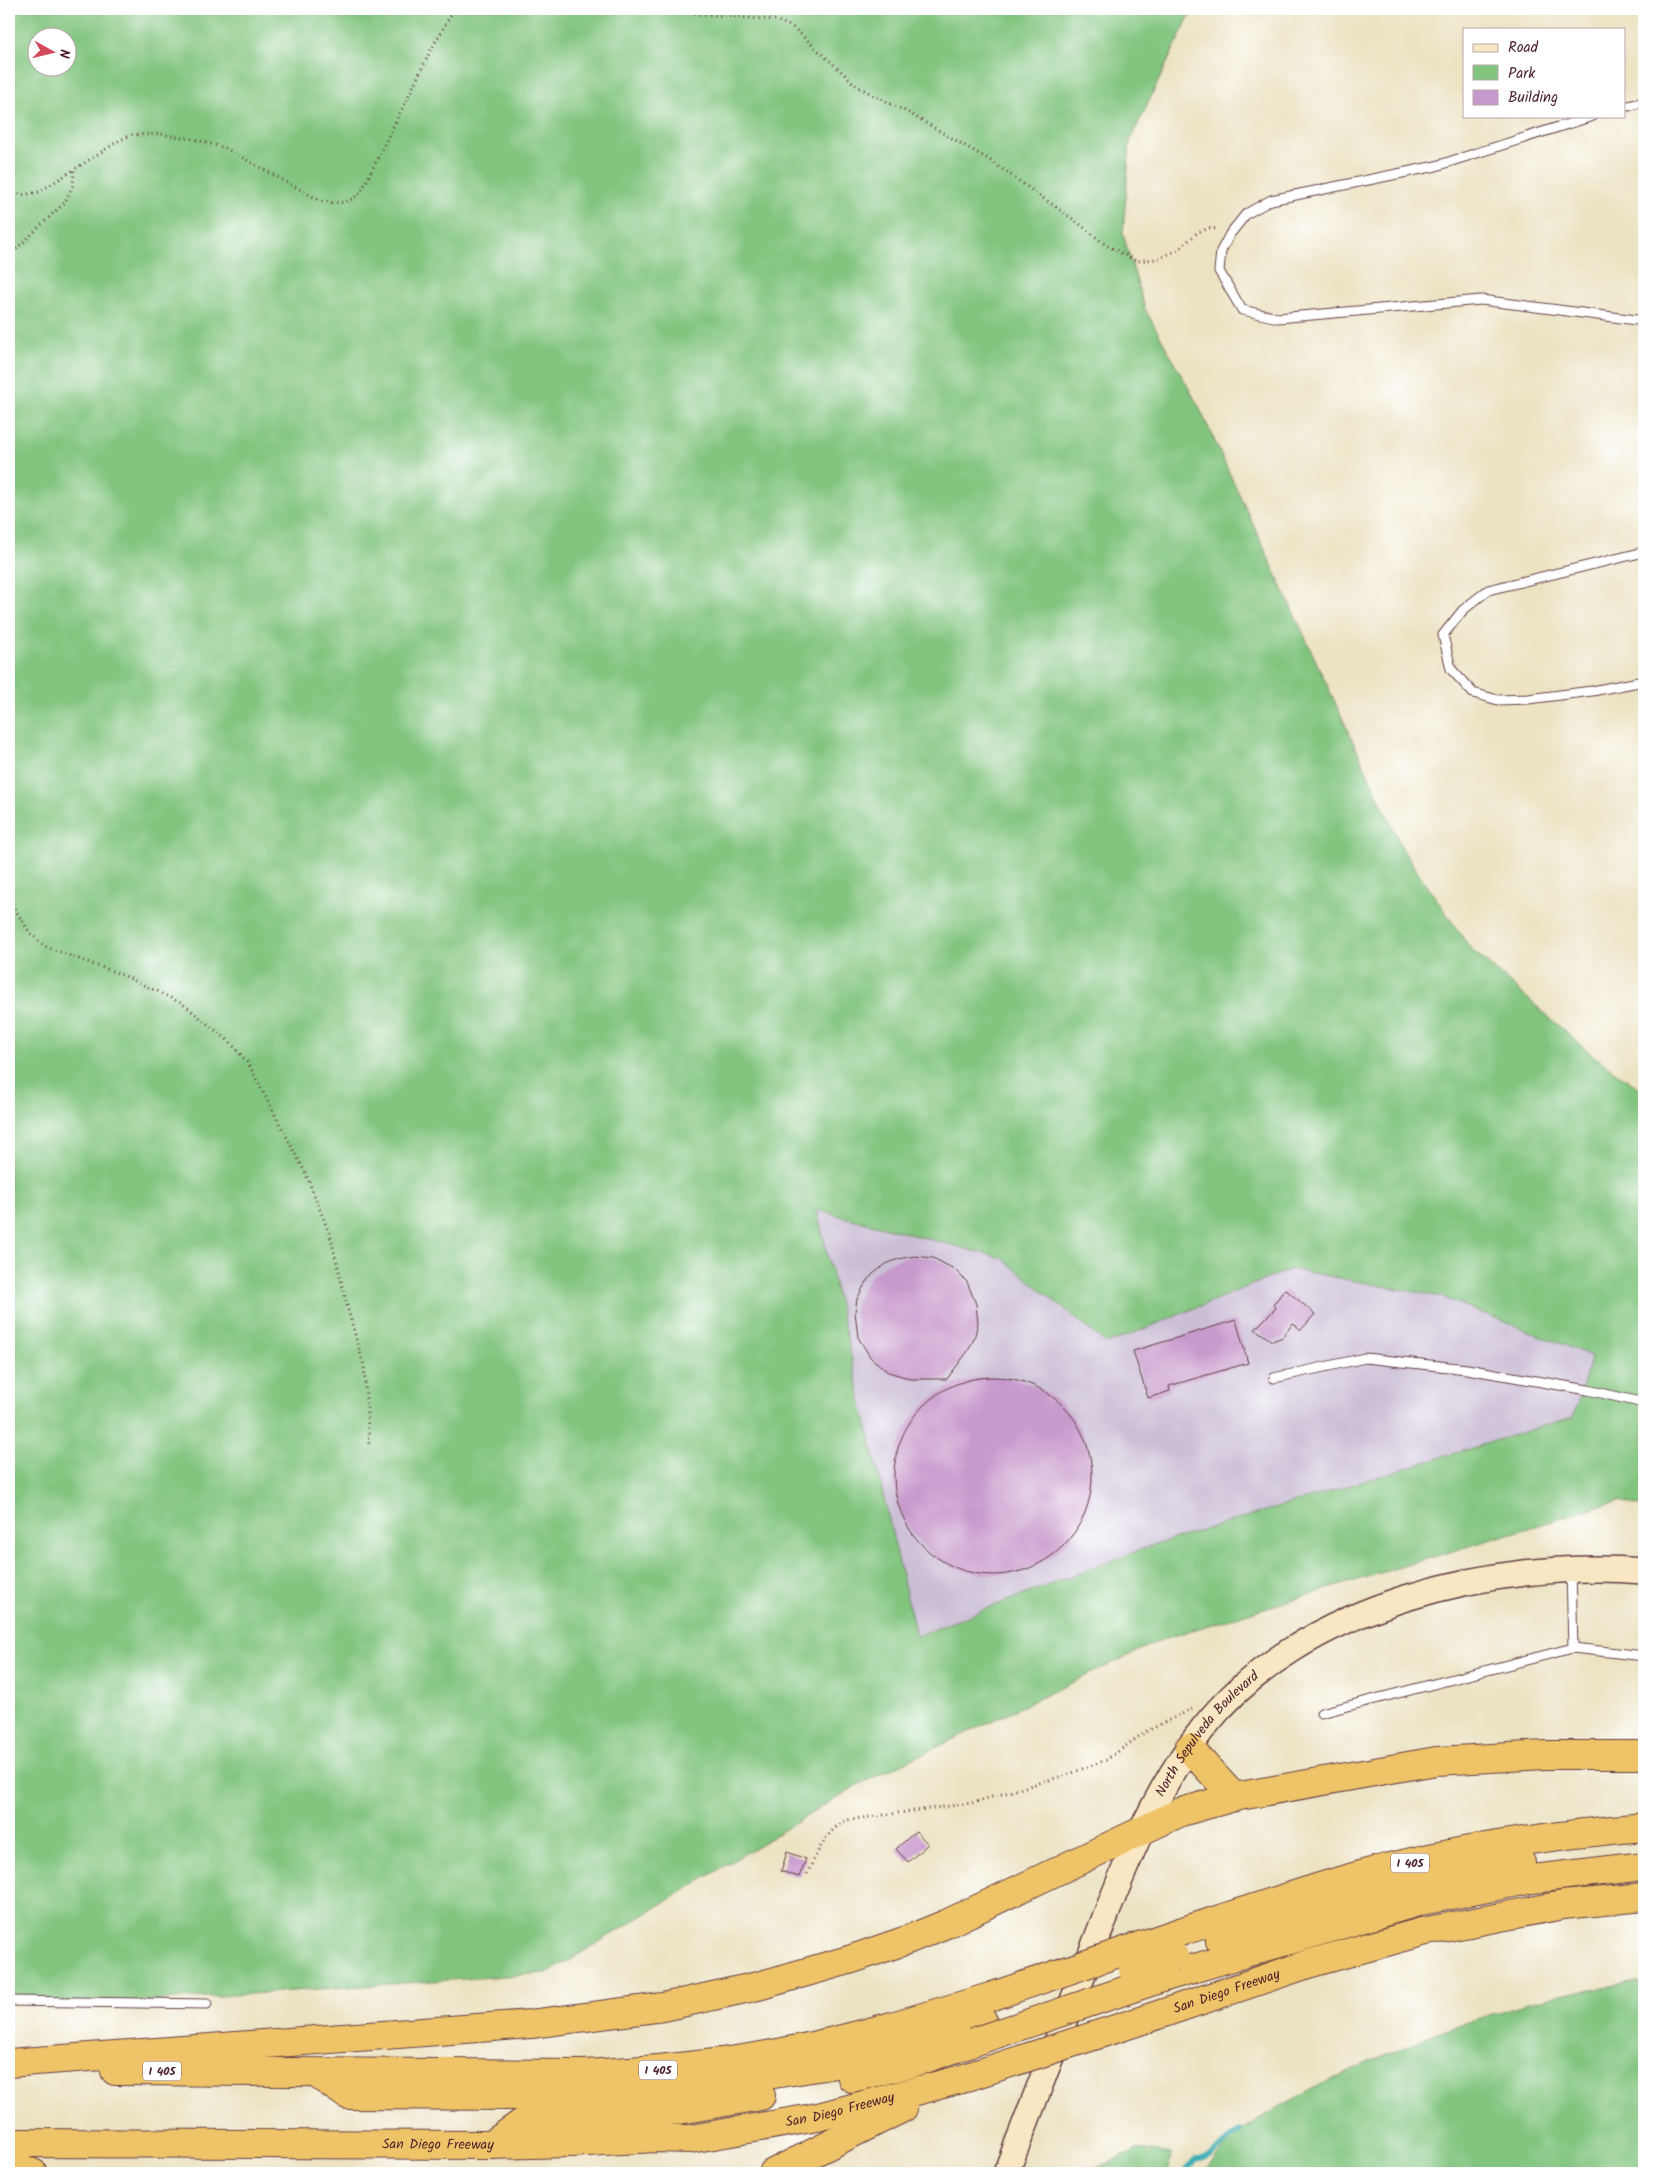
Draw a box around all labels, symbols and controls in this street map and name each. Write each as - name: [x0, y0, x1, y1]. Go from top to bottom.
- north arrow: [28, 28, 78, 78]
- legend: [1463, 28, 1626, 118]
- text: Road: [1508, 36, 1539, 60]
- text: N: [52, 48, 75, 60]
- text: Park: [1508, 62, 1536, 86]
- text: Building: [1508, 86, 1558, 110]
- street label: North Sepulveda Boulevard: [1150, 1665, 1265, 1801]
- road number: I 405: [1391, 1854, 1429, 1872]
- street label: San Diego Freeway: [1170, 1963, 1283, 2020]
- road number: I 405: [639, 2060, 677, 2080]
- road number: I 405: [143, 2062, 181, 2080]
- street label: San Diego Freeway: [784, 2086, 897, 2133]
- street label: San Diego Freeway: [382, 2134, 494, 2156]

